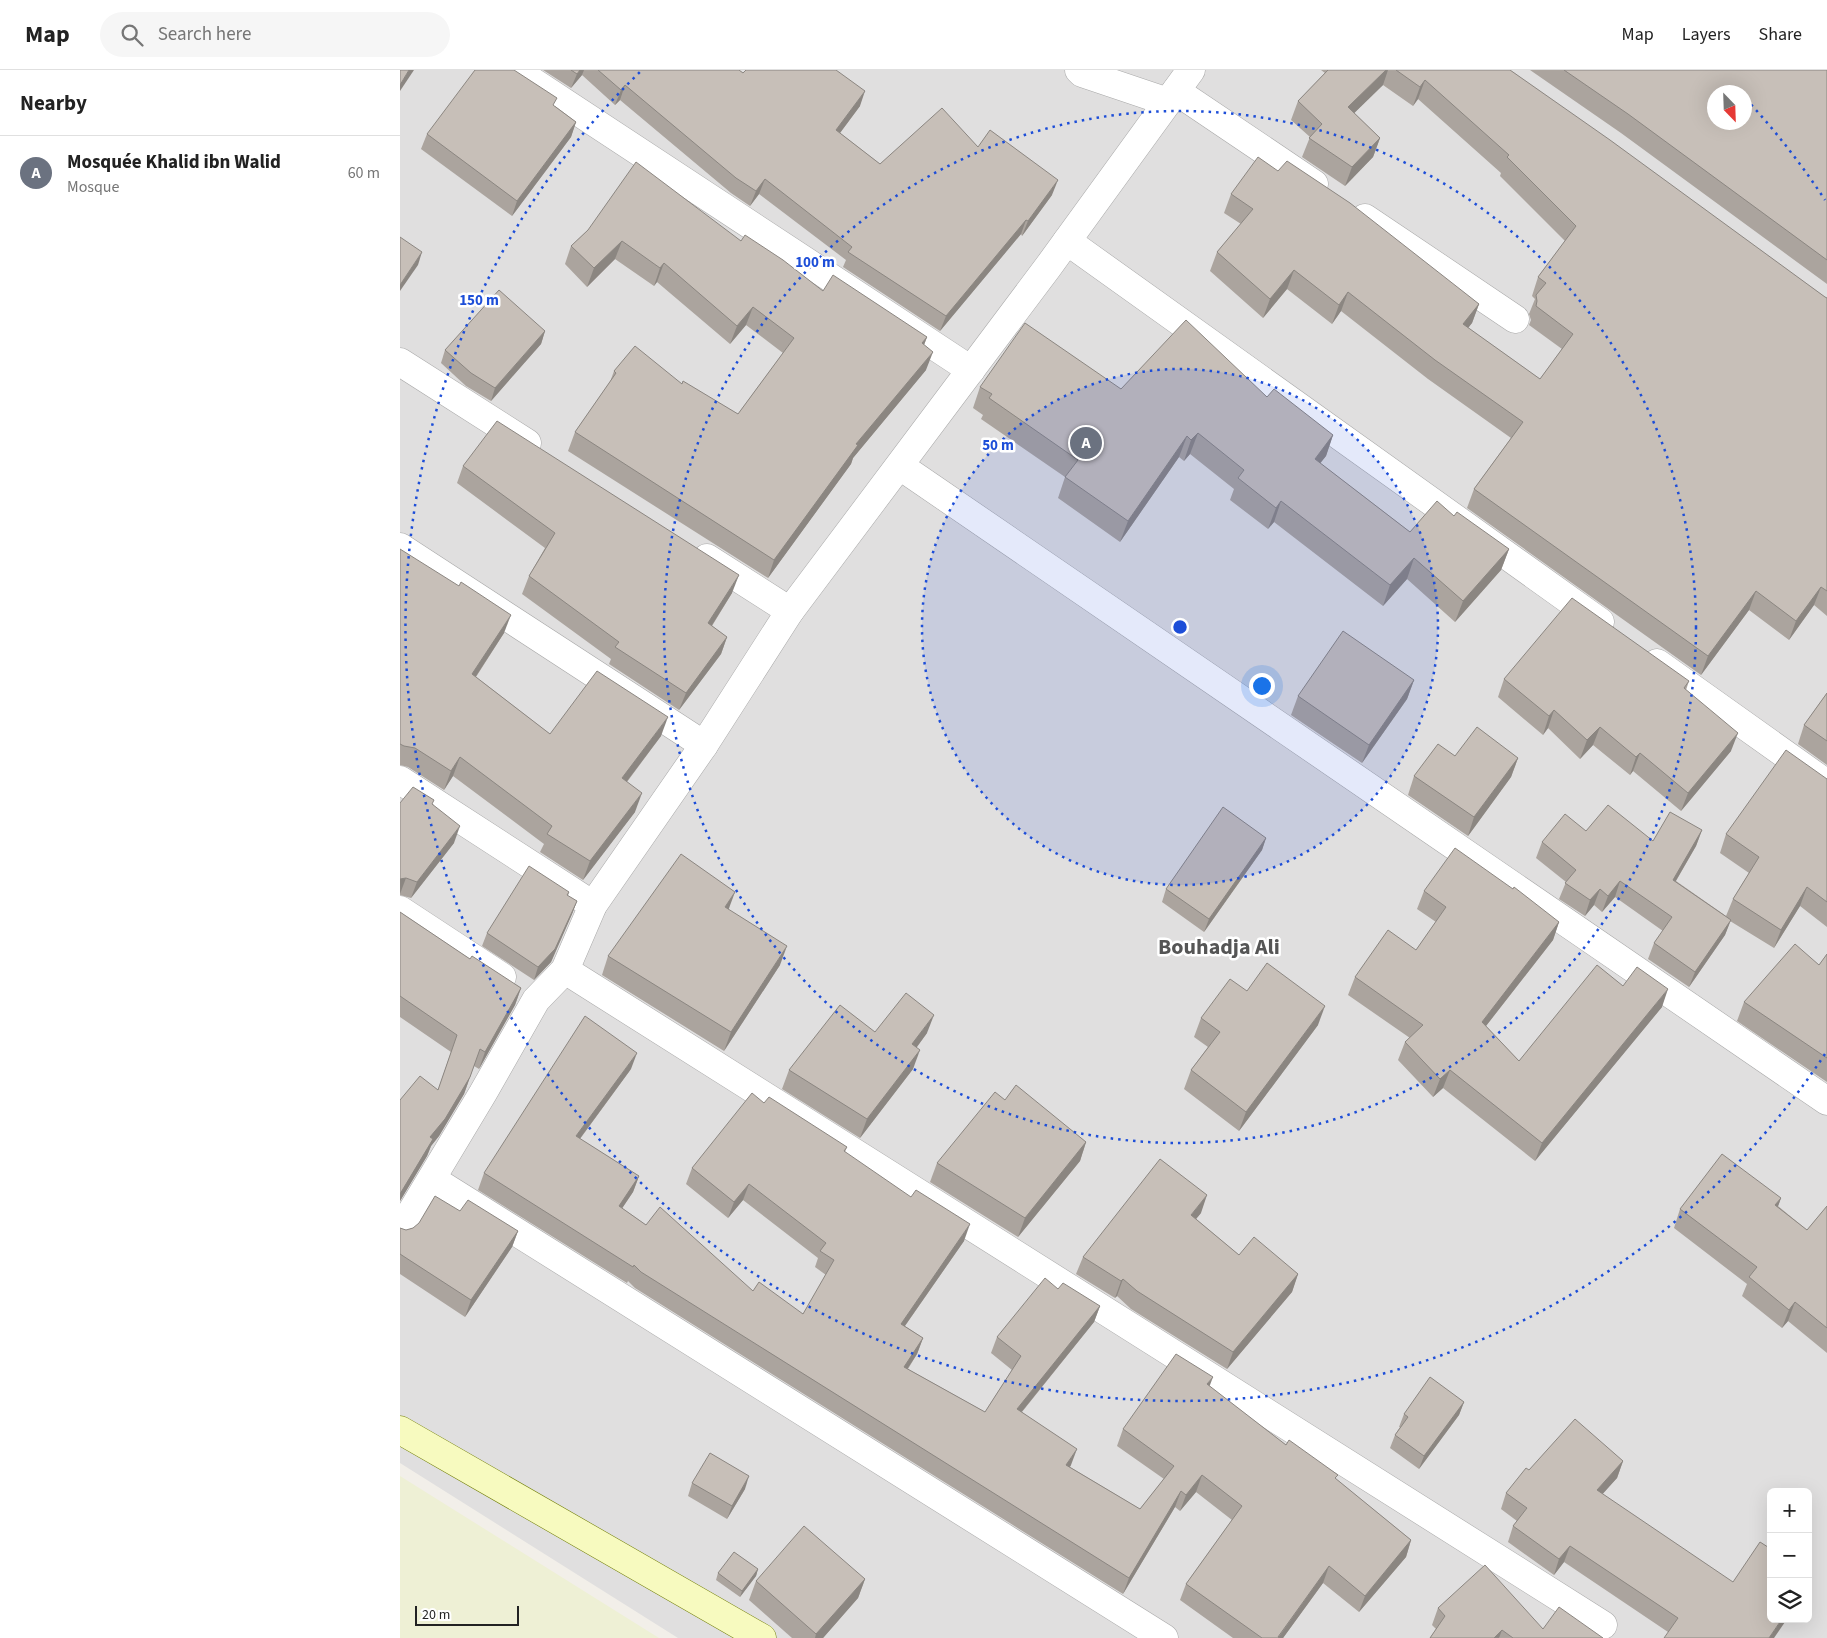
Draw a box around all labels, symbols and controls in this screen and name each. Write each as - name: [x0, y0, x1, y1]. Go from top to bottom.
- search box: [100, 12, 450, 57]
- text: Map: [25, 17, 70, 52]
- icon: search: [118, 21, 146, 49]
- text: Search here: [158, 21, 251, 48]
- text: Map: [1622, 22, 1654, 47]
- text: Layers: [1682, 22, 1731, 47]
- text: Share: [1759, 22, 1802, 47]
- north arrow: [1707, 85, 1752, 130]
- text: Nearby: [20, 88, 87, 118]
- text: Mosquée Khalid ibn Walid: [67, 149, 281, 176]
- text: A: [31, 162, 41, 184]
- text: 60 m: [348, 162, 380, 184]
- text: Mosque: [67, 176, 120, 198]
- text: 100 m: [795, 252, 835, 273]
- text: 150 m: [459, 290, 499, 311]
- pin: A: [1070, 424, 1102, 462]
- text: 50 m: [982, 435, 1014, 456]
- centre of rings: [1171, 618, 1189, 636]
- your location: [1249, 673, 1275, 699]
- district label: Bouhadja Ali: [1158, 931, 1280, 963]
- map controls: [1767, 1488, 1812, 1623]
- button: +: [1767, 1488, 1812, 1533]
- button: −: [1767, 1533, 1812, 1578]
- button: layers: [1767, 1578, 1812, 1623]
- scale bar: [415, 1603, 519, 1626]
- text: 20 m: [422, 1605, 450, 1625]

